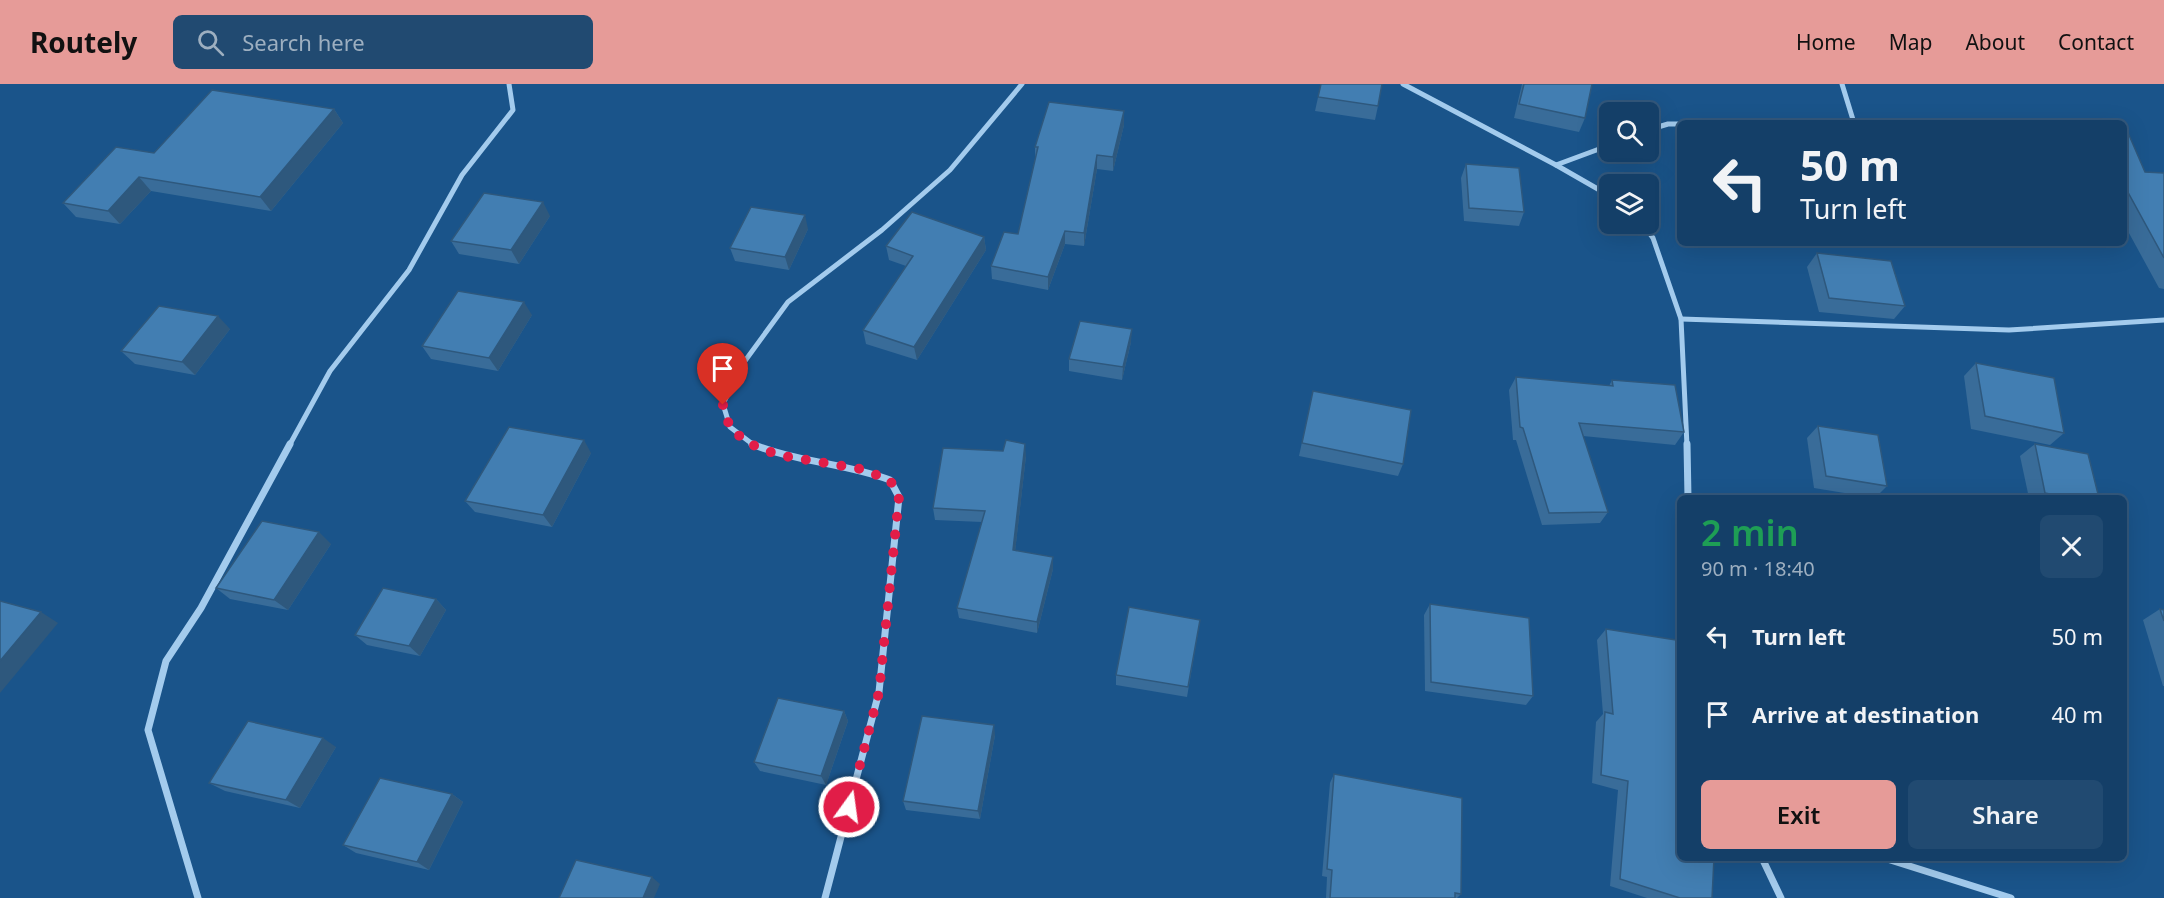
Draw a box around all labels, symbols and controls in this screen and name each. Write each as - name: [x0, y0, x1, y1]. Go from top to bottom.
- search box: [173, 15, 593, 69]
- text: Routely: [30, 23, 137, 61]
- icon: search: [194, 26, 227, 59]
- text: Search here: [242, 27, 365, 57]
- text: Home: [1796, 28, 1856, 56]
- text: Map: [1889, 28, 1932, 56]
- text: About: [1965, 28, 2025, 56]
- text: Contact: [2058, 28, 2134, 56]
- map controls: [1599, 102, 1659, 234]
- button: search: [1599, 102, 1659, 162]
- text: 50 m: [1800, 136, 1900, 193]
- icon: left: [1701, 144, 1779, 222]
- button: layers: [1599, 174, 1659, 234]
- text: Turn left: [1800, 190, 1906, 227]
- pin: [697, 343, 748, 405]
- icon: arrive: [706, 352, 739, 385]
- text: 2 min: [1701, 508, 1799, 557]
- button: close: [2040, 515, 2103, 578]
- text: 90 m · 18:40: [1701, 555, 1815, 582]
- icon: left: [1701, 620, 1734, 653]
- text: Turn left: [1752, 621, 1846, 651]
- text: 50 m: [2052, 621, 2103, 651]
- icon: arrive: [1701, 698, 1734, 731]
- text: Arrive at destination: [1752, 699, 1979, 729]
- text: 40 m: [2052, 699, 2103, 729]
- position arrow: [817, 775, 881, 839]
- button: Exit: [1701, 780, 1896, 849]
- button: Share: [1908, 780, 2103, 849]

